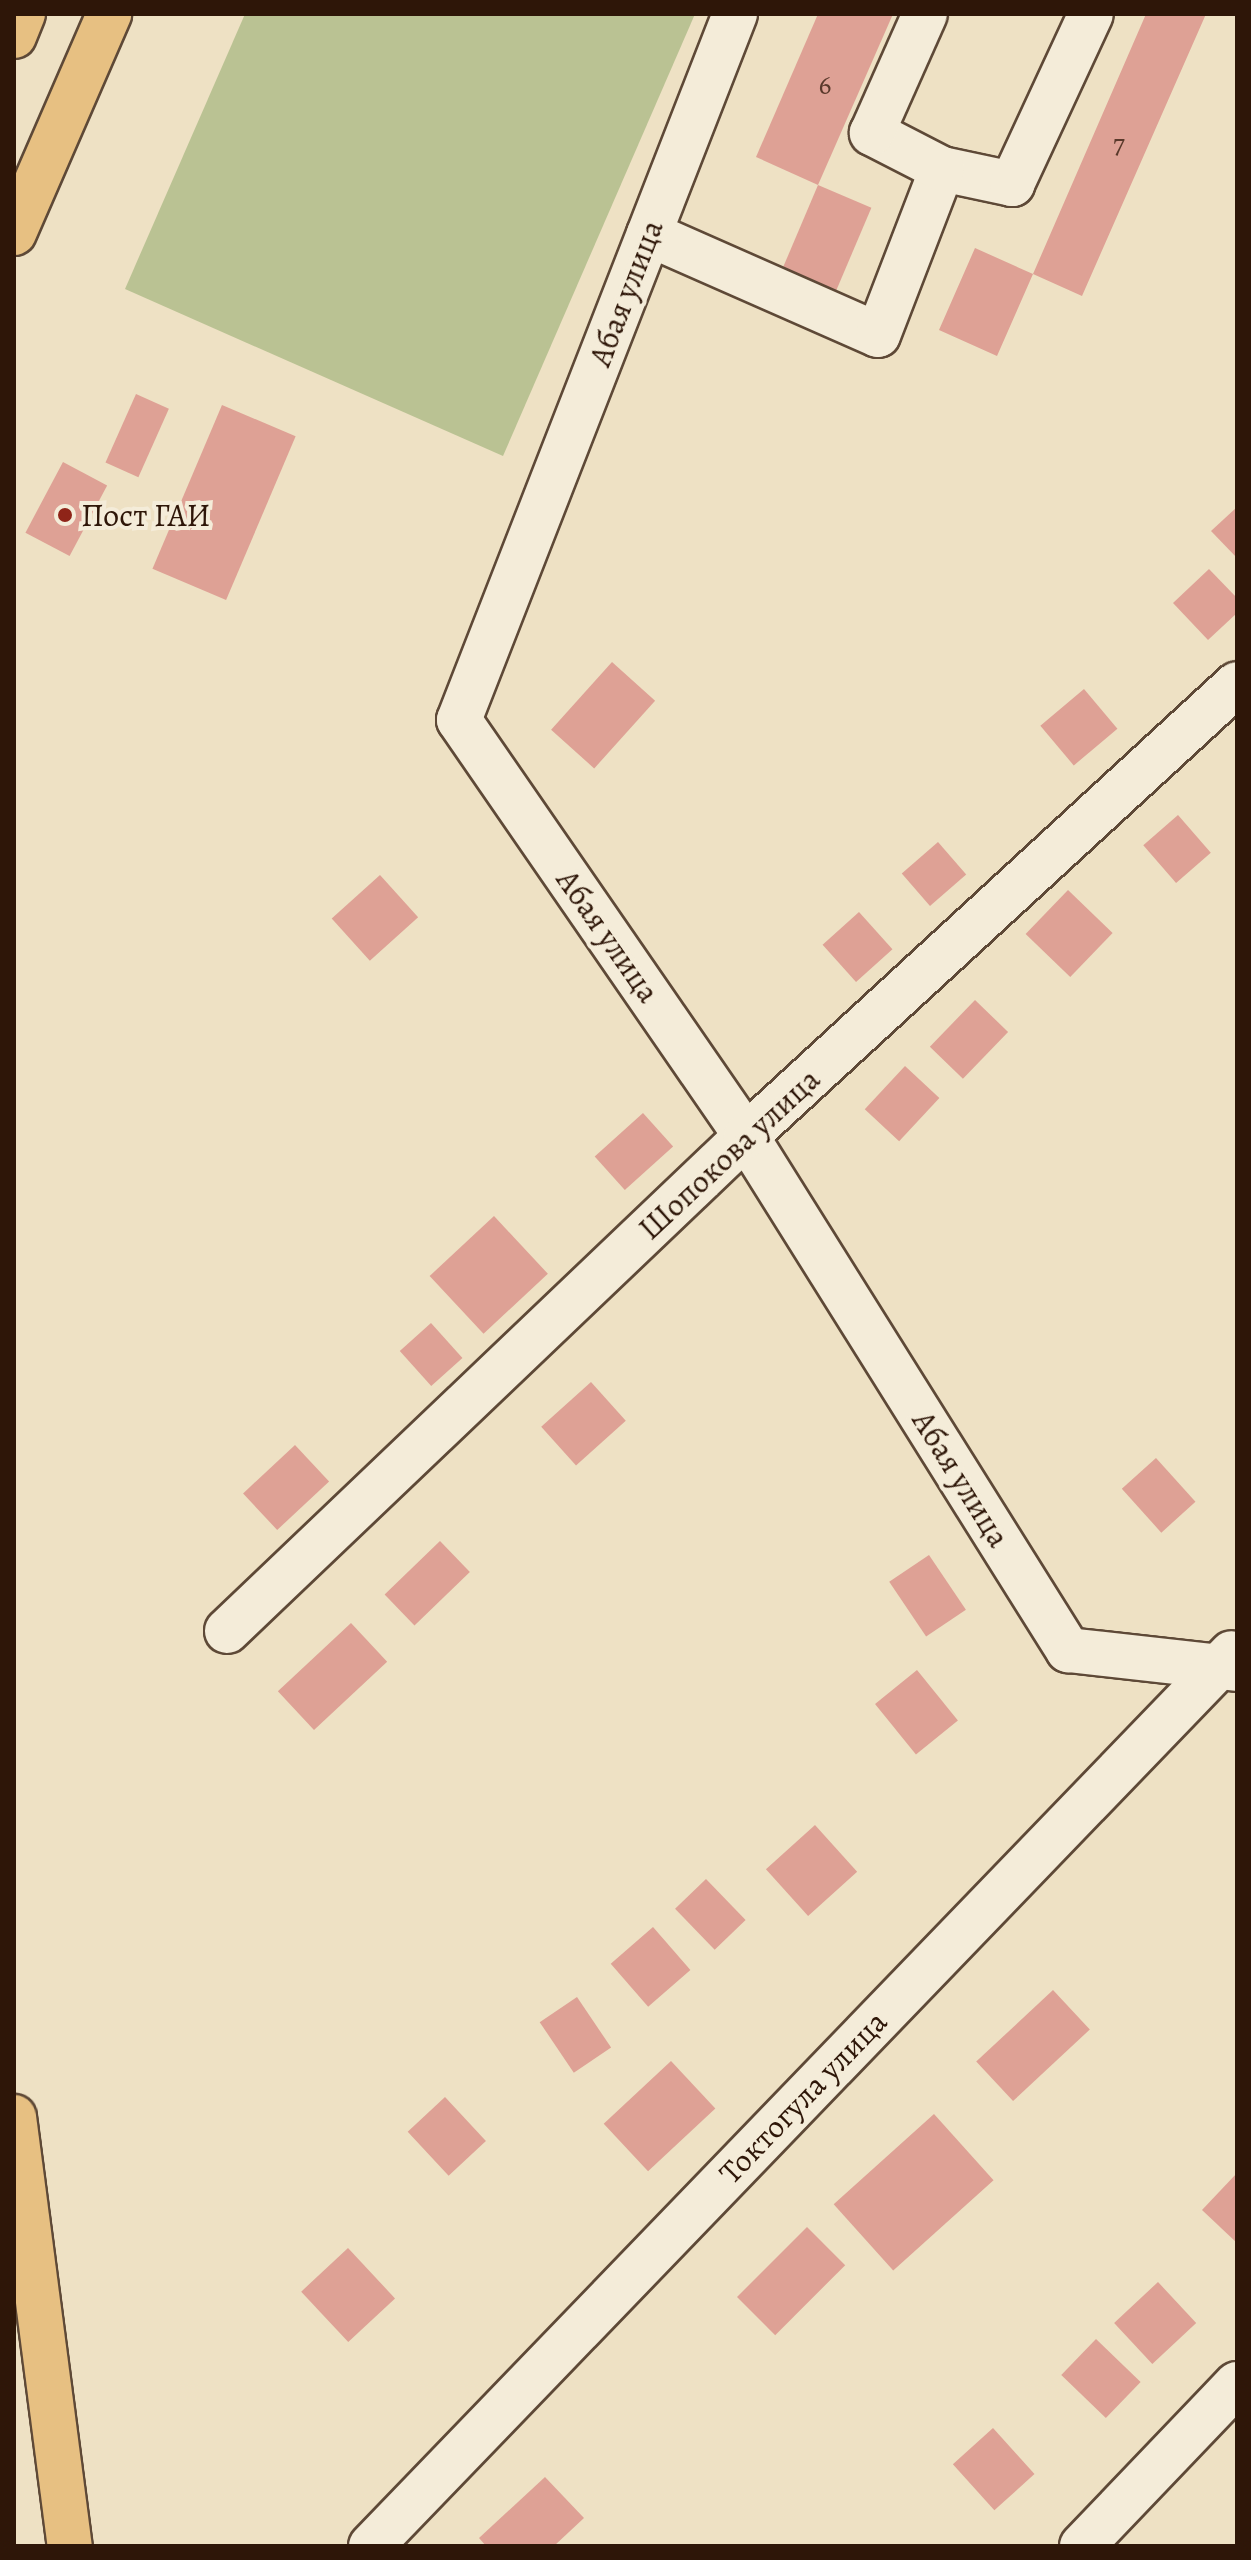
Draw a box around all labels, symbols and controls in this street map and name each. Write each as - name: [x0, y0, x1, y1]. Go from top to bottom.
- house number: 6: [819, 68, 831, 102]
- house number: 7: [1113, 127, 1125, 161]
- street label: Абая улица: [581, 215, 671, 371]
- place label: Пост ГАИ: [81, 496, 210, 534]
- marker: Пост ГАИ: [56, 506, 74, 524]
- street label: Абая улица: [548, 862, 668, 1010]
- street label: Шопокова улица: [630, 1060, 828, 1248]
- street label: Абая улица: [904, 1404, 1018, 1554]
- street label: Токтогула улица: [711, 2003, 895, 2191]

